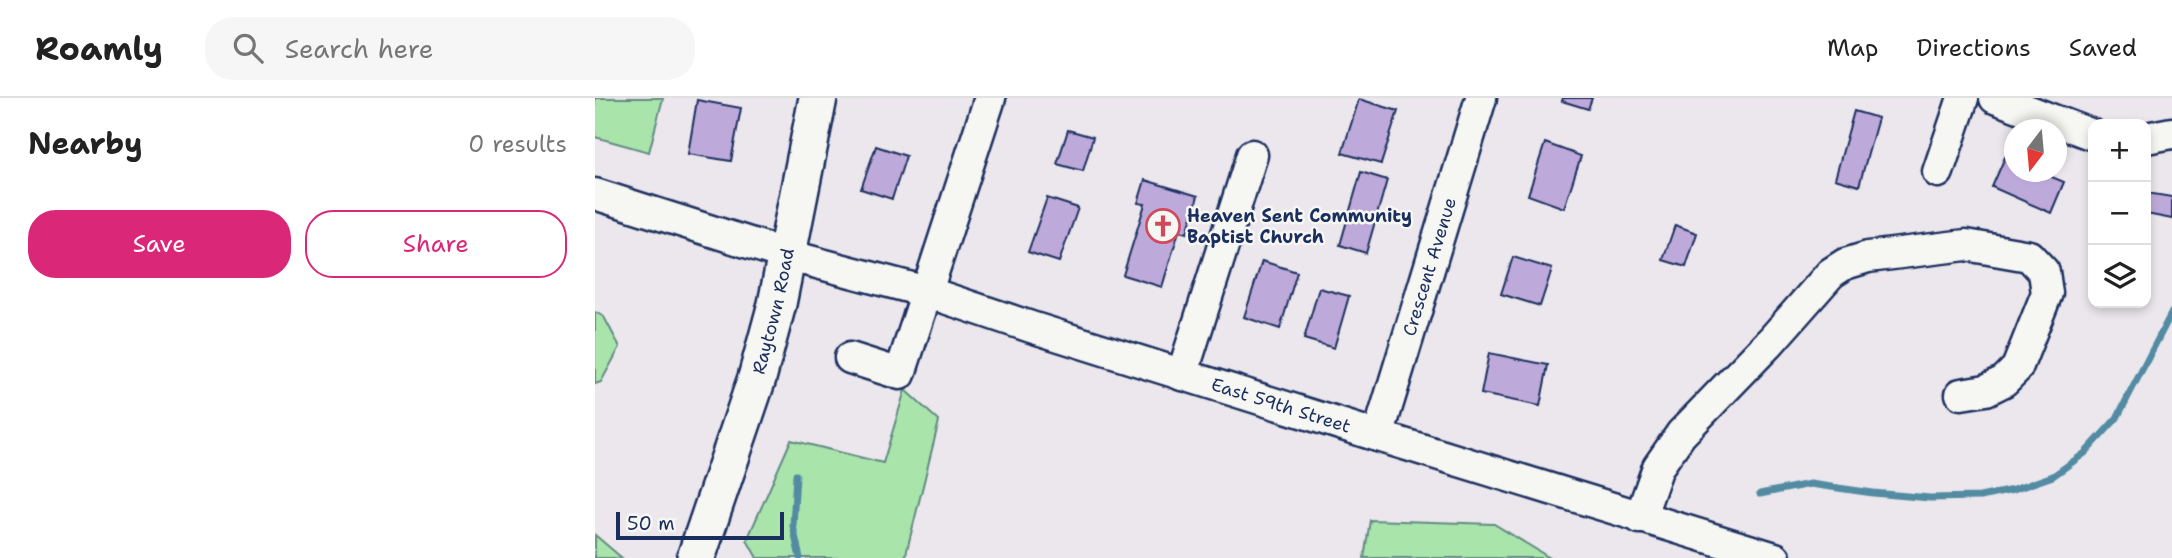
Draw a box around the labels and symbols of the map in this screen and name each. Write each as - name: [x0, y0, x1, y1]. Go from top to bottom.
- north arrow: [2004, 119, 2067, 182]
- street label: Crescent Avenue: [1397, 194, 1462, 339]
- place label: Heaven Sent Community Baptist Church: [1187, 204, 1412, 249]
- church icon: Heaven Sent Community Baptist Church: [1144, 207, 1182, 245]
- street label: Raytown Road: [747, 246, 800, 377]
- street label: East 59th Street: [1208, 372, 1354, 439]
- scale bar: [616, 509, 784, 541]

